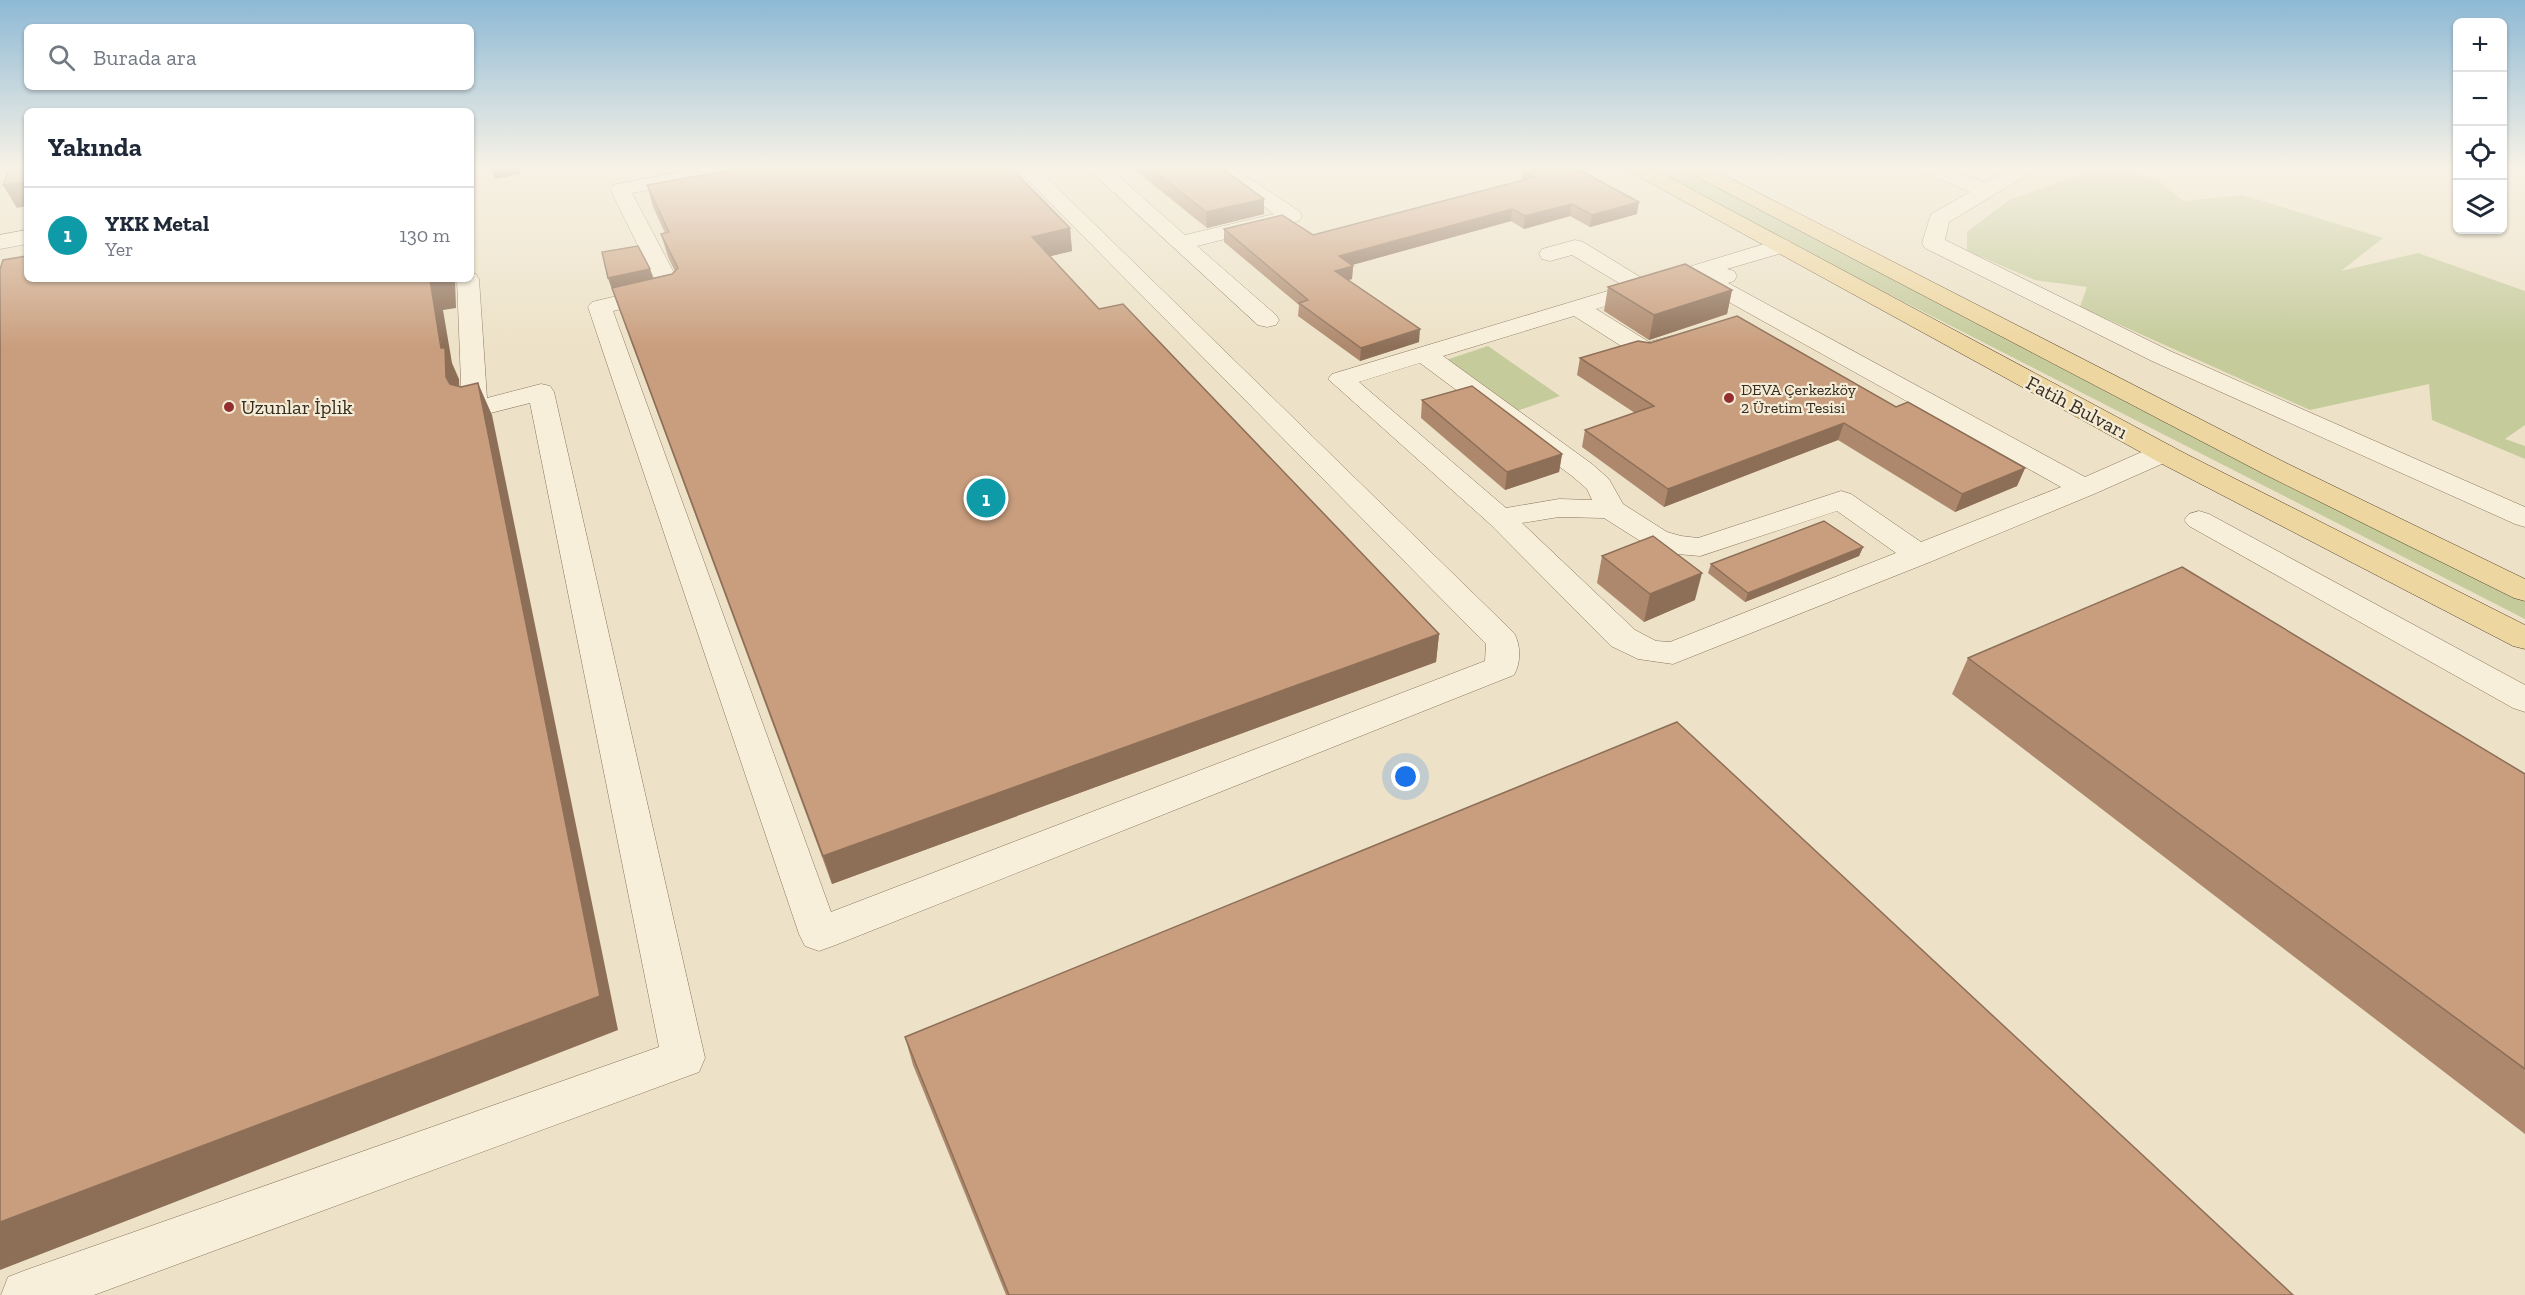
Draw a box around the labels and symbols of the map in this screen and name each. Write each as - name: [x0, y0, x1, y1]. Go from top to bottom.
- street label: Fatih Bulvarı: [2022, 370, 2132, 444]
- place label: DEVA Çerkezköy 2 Üretim Tesisi: [1741, 380, 1857, 417]
- marker: DEVA Çerkezköy 2 Üretim Tesisi: [1722, 391, 1736, 405]
- place label: Uzunlar İplik: [241, 395, 353, 419]
- marker: Uzunlar İplik: [222, 400, 236, 414]
- pin: 1: [966, 476, 1006, 520]
- your location: [1391, 762, 1420, 791]

